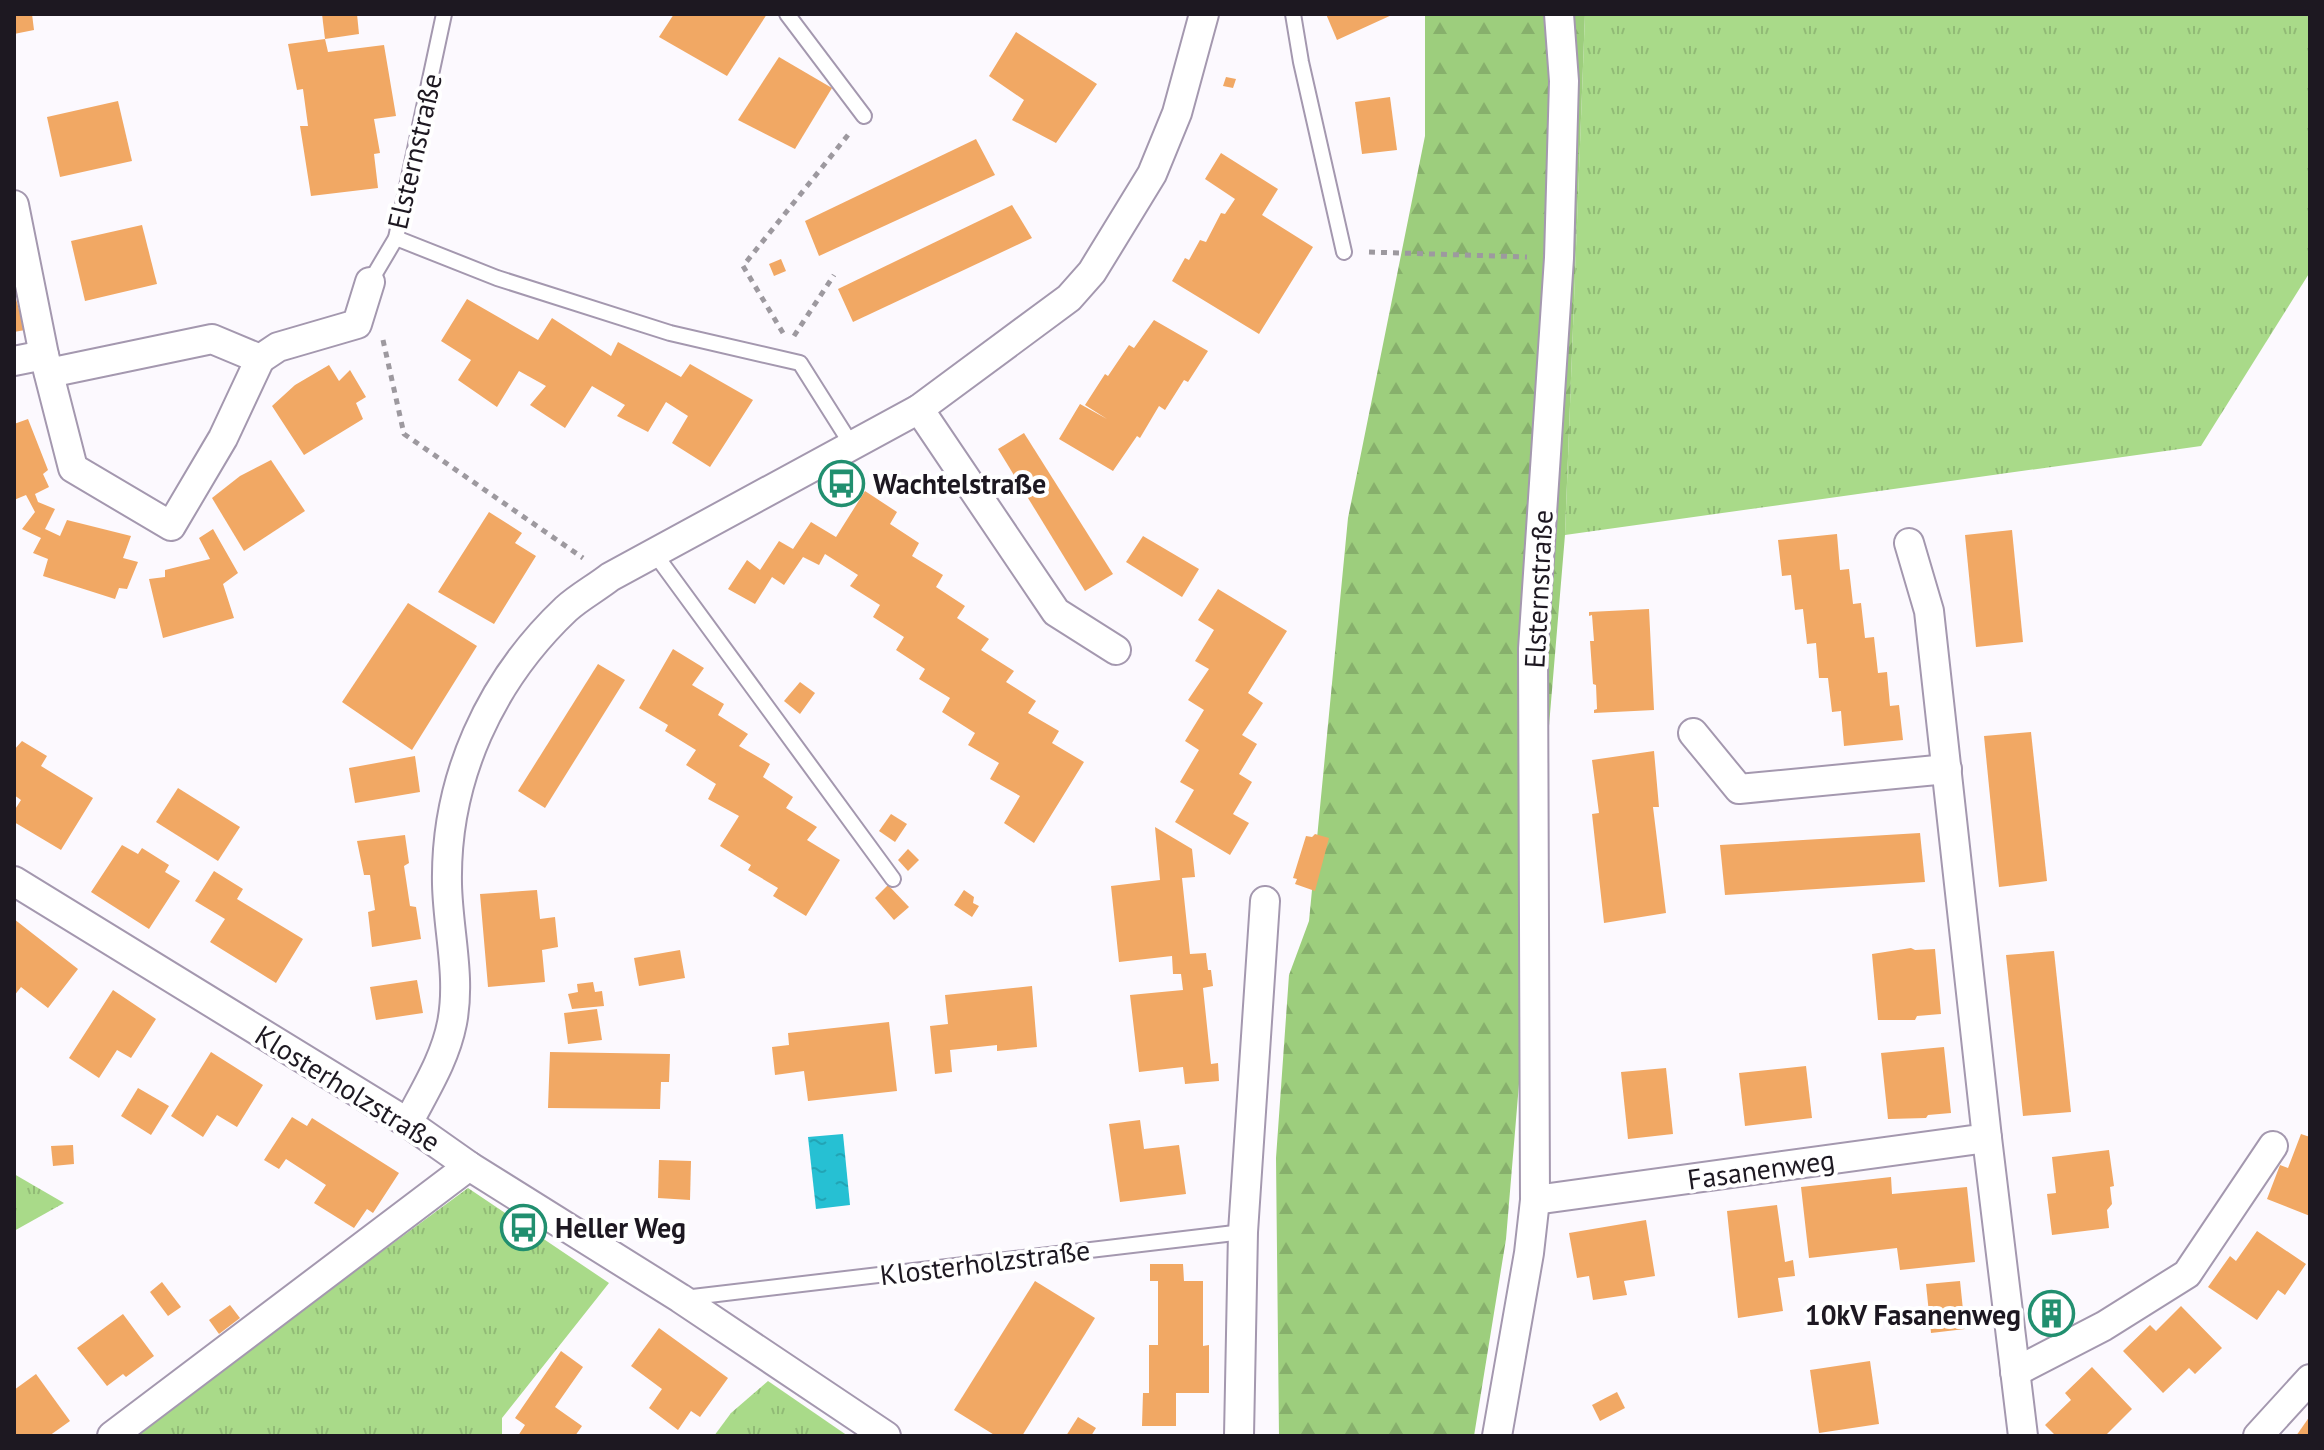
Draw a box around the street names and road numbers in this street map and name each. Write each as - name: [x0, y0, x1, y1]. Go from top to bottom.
- street label: Elsternstraße: [378, 70, 450, 232]
- street label: Elsternstraße: [1515, 509, 1561, 669]
- street label: Klosterholzstraße: [249, 1016, 447, 1160]
- street label: Fasanenweg: [1685, 1140, 1837, 1198]
- street label: Klosterholzstraße: [878, 1231, 1092, 1293]

